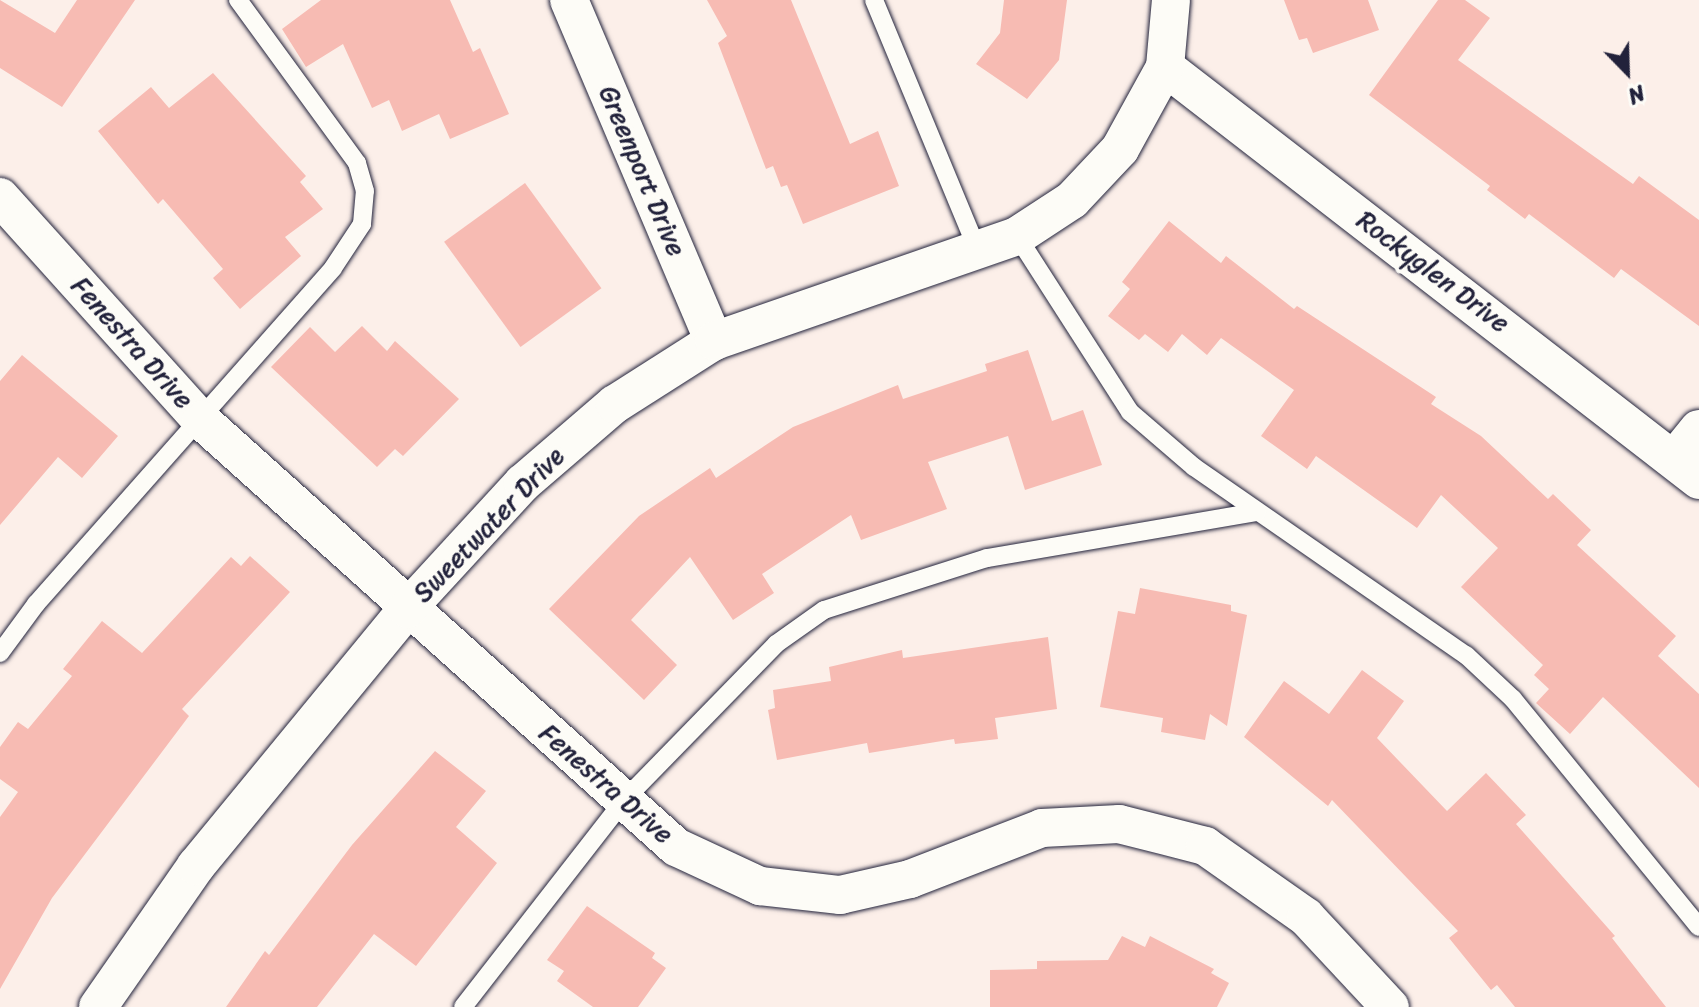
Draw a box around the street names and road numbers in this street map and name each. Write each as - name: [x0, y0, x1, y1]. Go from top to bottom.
- street label: Greenport Drive: [592, 81, 692, 261]
- street label: Rockyglen Drive: [1351, 205, 1515, 339]
- street label: Fenestra Drive: [65, 271, 199, 415]
- street label: Sweetwater Drive: [407, 441, 571, 609]
- street label: Fenestra Drive: [533, 718, 679, 850]

